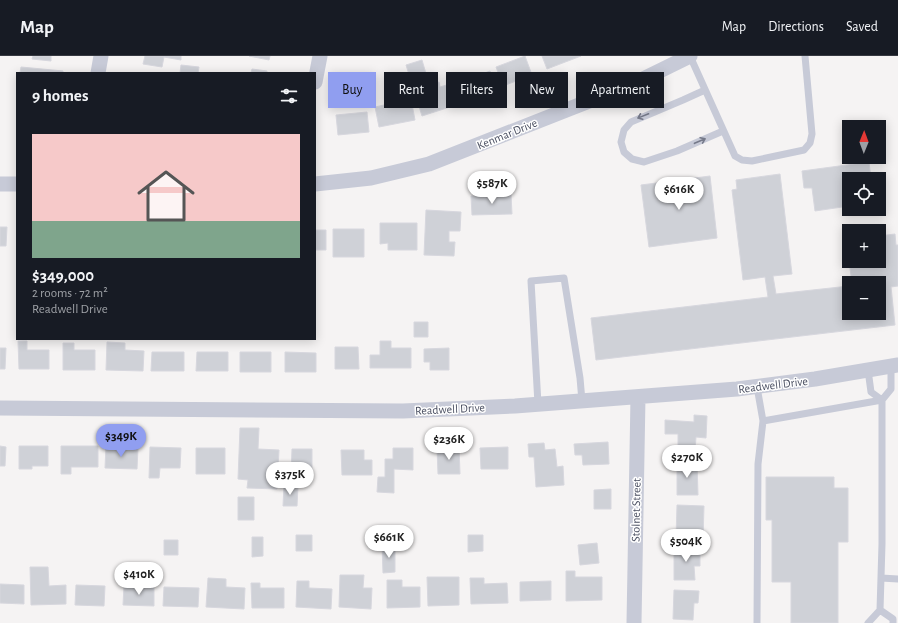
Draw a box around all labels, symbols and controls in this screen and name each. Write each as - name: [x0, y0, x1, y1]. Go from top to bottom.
- text: Map: [20, 18, 54, 37]
- text: Map: [722, 20, 746, 34]
- text: Directions: [768, 20, 824, 34]
- text: Saved: [846, 20, 878, 34]
- chip: Buy: [328, 72, 376, 108]
- chip: Rent: [384, 72, 438, 108]
- chip: Filters: [446, 72, 507, 108]
- chip: New: [515, 72, 568, 108]
- chip: Apartment: [576, 72, 664, 108]
- icon: filters: [278, 85, 300, 107]
- text: 9 homes: [32, 87, 88, 104]
- one-way arrow: [638, 113, 650, 121]
- street label: Kenmar Drive: [475, 116, 539, 152]
- north arrow: [842, 120, 886, 164]
- map controls: [842, 120, 886, 320]
- one-way arrow: [694, 137, 706, 145]
- icon: home: [130, 160, 202, 232]
- pin: $587K: [464, 171, 520, 205]
- button: locate: [842, 172, 886, 216]
- text: $587K: [476, 177, 508, 190]
- pin: $616K: [651, 177, 707, 211]
- text: $616K: [664, 183, 694, 196]
- button: +: [842, 224, 886, 268]
- text: $349,000: [32, 267, 94, 284]
- button: −: [842, 276, 886, 320]
- text: 2 rooms · 72 m²: [32, 287, 108, 300]
- text: Readwell Drive: [32, 303, 108, 316]
- street label: Readwell Drive: [738, 375, 808, 395]
- street label: Readwell Drive: [415, 401, 485, 417]
- pin: $349K: [93, 424, 149, 458]
- pin: $236K: [421, 427, 477, 461]
- text: $349K: [105, 430, 137, 443]
- text: $236K: [433, 433, 465, 446]
- pin: $270K: [659, 445, 715, 479]
- text: $270K: [671, 451, 703, 464]
- pin: $375K: [262, 462, 318, 496]
- text: $375K: [275, 468, 305, 481]
- street label: Stolnet Street: [629, 478, 643, 542]
- pin: $661K: [361, 525, 417, 559]
- pin: $504K: [658, 529, 714, 563]
- text: $661K: [374, 531, 404, 544]
- text: $504K: [670, 535, 702, 548]
- pin: $410K: [111, 562, 167, 596]
- text: $410K: [123, 568, 155, 581]

